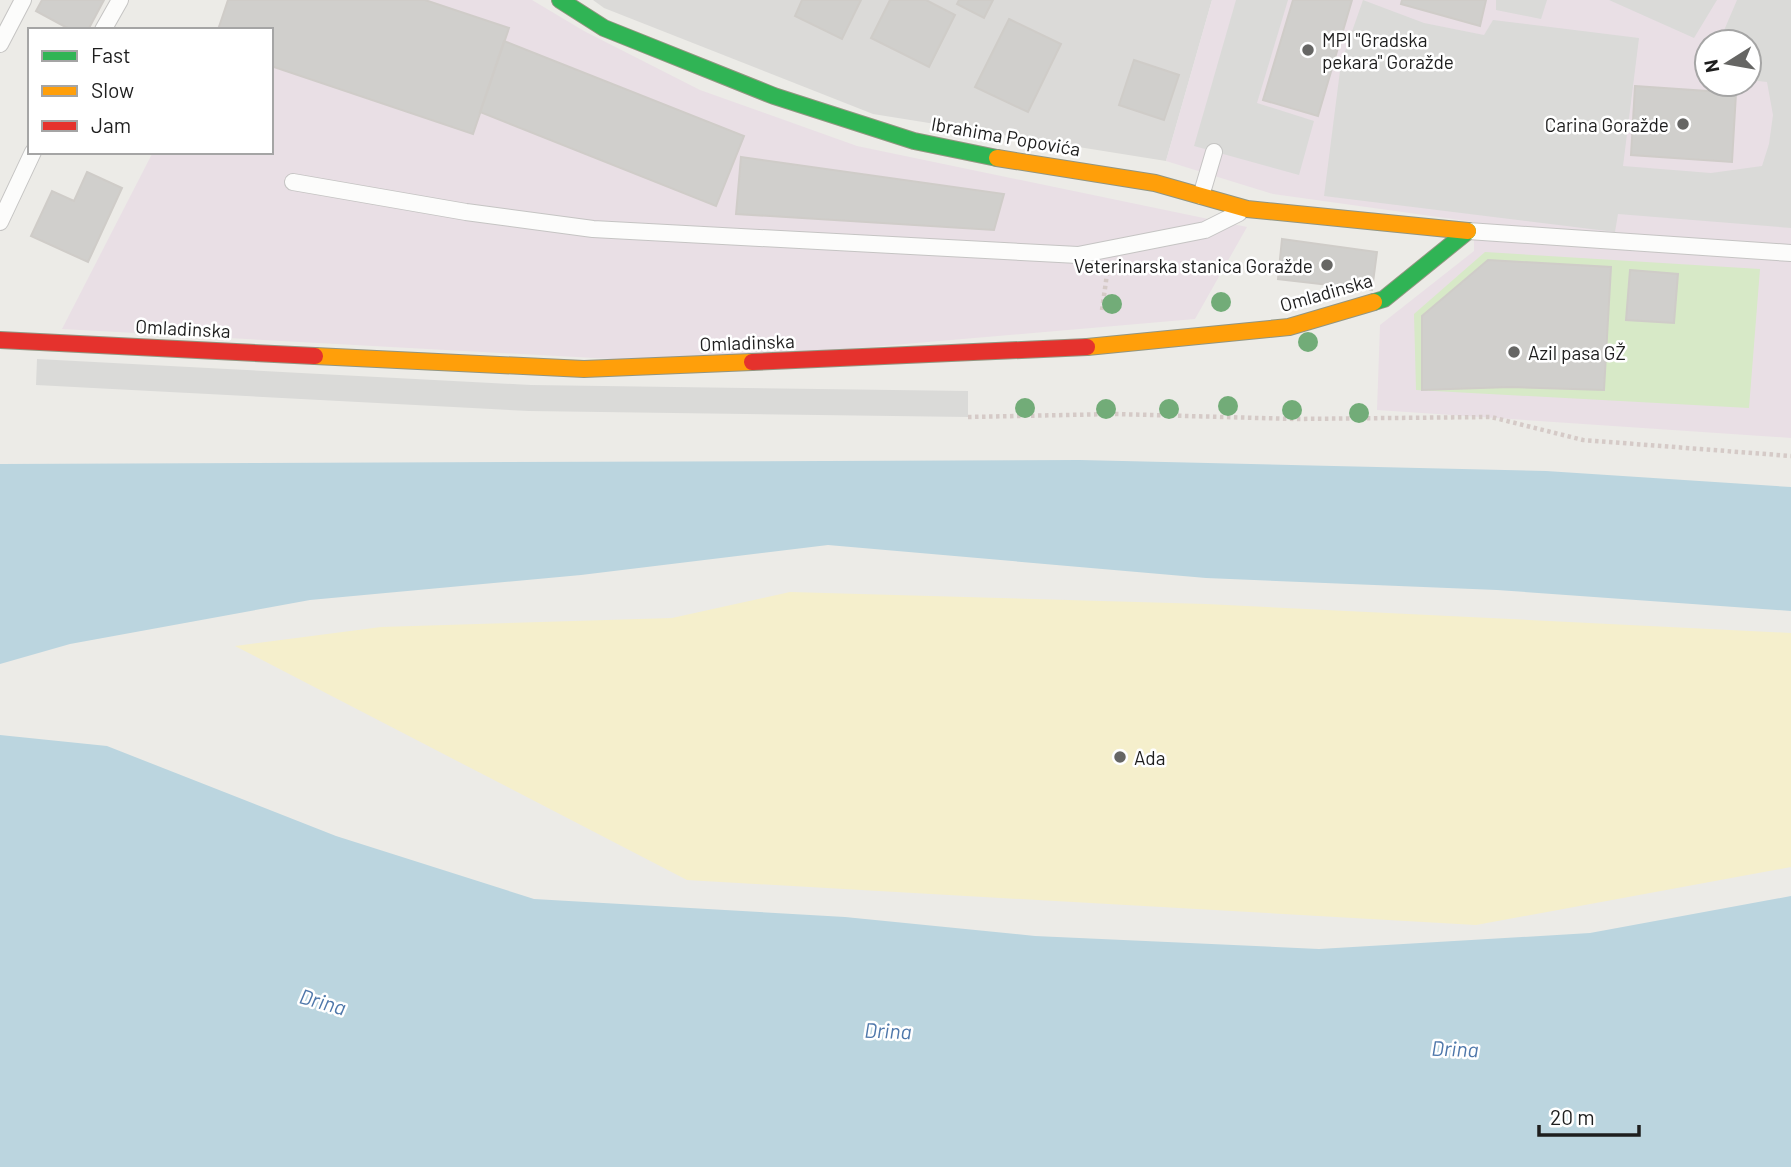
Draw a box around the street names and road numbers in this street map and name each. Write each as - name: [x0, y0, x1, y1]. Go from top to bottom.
- street label: Ibrahima Popovića: [930, 112, 1082, 160]
- street label: Omladinska: [1277, 268, 1375, 316]
- street label: Omladinska: [135, 314, 231, 342]
- street label: Omladinska: [699, 329, 795, 355]

